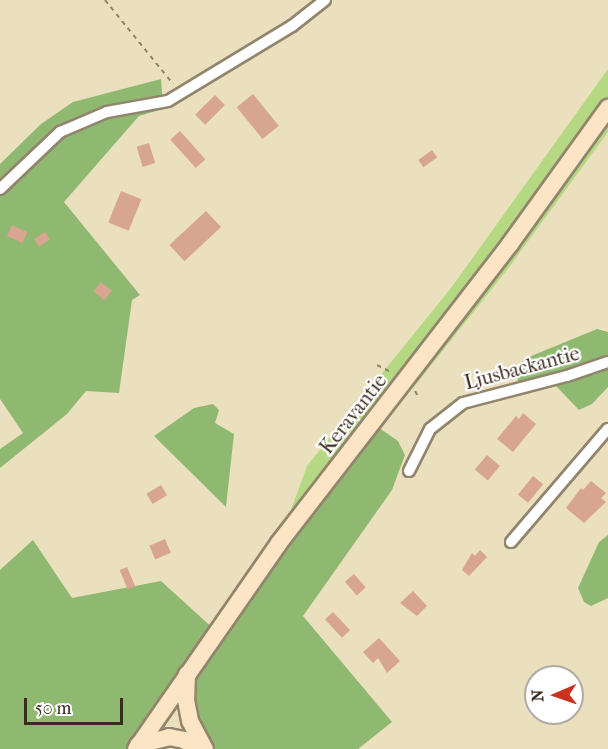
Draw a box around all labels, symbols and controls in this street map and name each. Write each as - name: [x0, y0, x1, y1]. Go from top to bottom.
- street label: Ljusbackantie: [462, 341, 582, 395]
- street label: Keravantie: [314, 369, 392, 459]
- north arrow: [524, 665, 584, 725]
- scale bar: [27, 686, 126, 724]
- text: N: [528, 689, 547, 702]
- text: 50 m: [35, 698, 71, 719]

